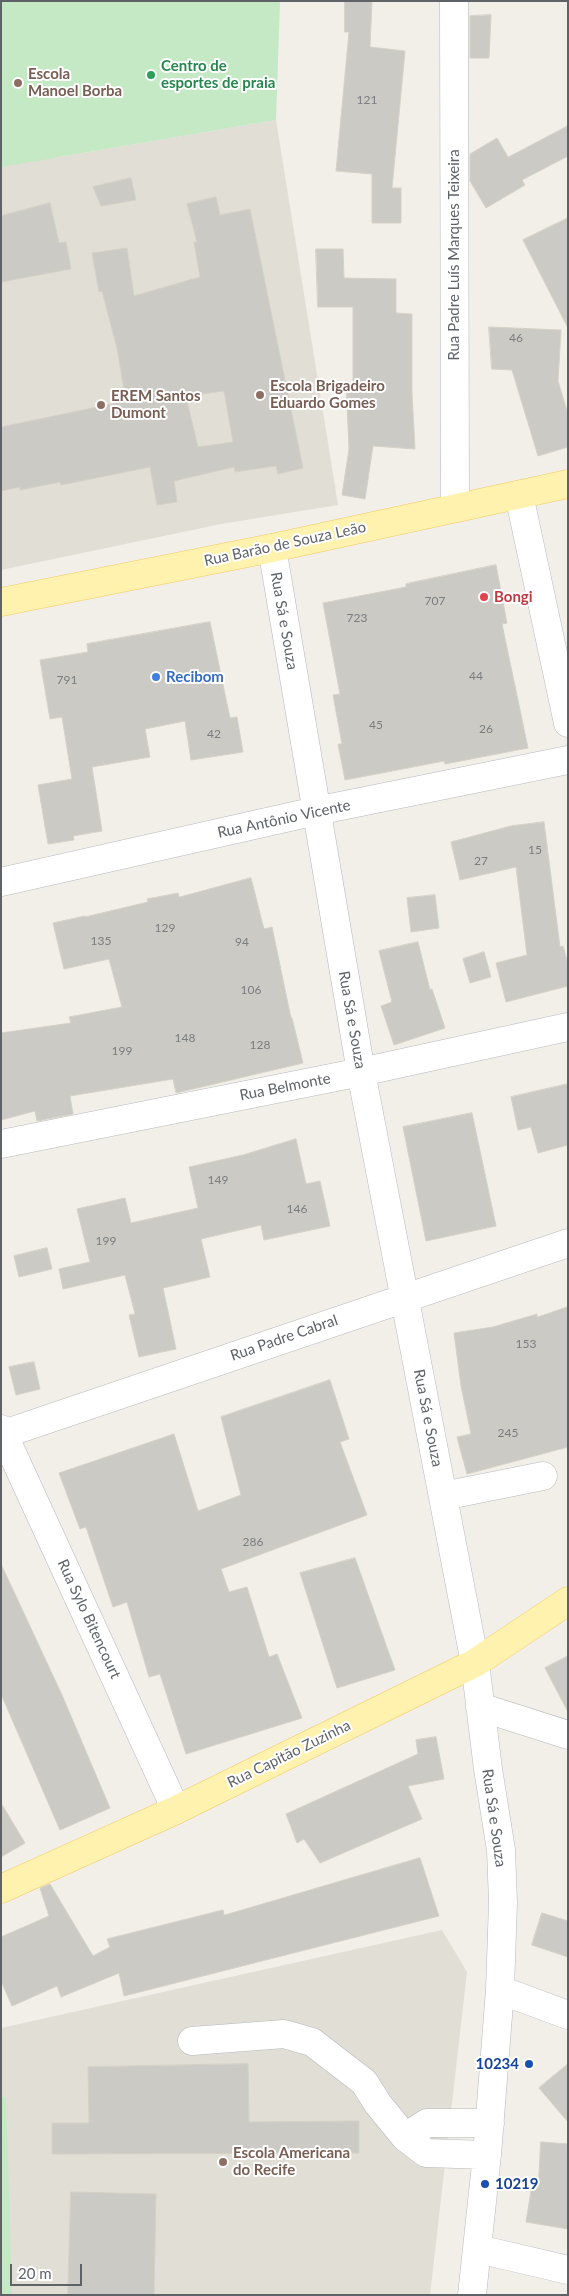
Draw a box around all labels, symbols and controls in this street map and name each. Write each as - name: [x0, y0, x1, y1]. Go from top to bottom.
- place label: Centro de esportes de praia: [161, 57, 275, 92]
- place label: Escola Manoel Borba: [28, 65, 122, 100]
- marker: Centro de esportes de praia: [145, 69, 157, 81]
- marker: Escola Manoel Borba: [12, 77, 24, 89]
- house number: 121: [357, 93, 377, 107]
- street label: Rua Padre Luís Marques Teixeira: [445, 149, 463, 361]
- house number: 46: [509, 331, 523, 345]
- place label: Escola Brigadeiro Eduardo Gomes: [270, 377, 385, 412]
- place label: EREM Santos Dumont: [111, 387, 201, 422]
- marker: Escola Brigadeiro Eduardo Gomes: [254, 389, 266, 401]
- marker: EREM Santos Dumont: [95, 399, 107, 411]
- street label: Rua Barão de Souza Leão: [202, 518, 368, 570]
- street label: Rua Sá e Souza: [267, 571, 301, 671]
- place label: Bongi: [494, 588, 533, 606]
- marker: Bongi: [478, 591, 490, 603]
- house number: 707: [425, 594, 445, 608]
- house number: 723: [347, 611, 367, 625]
- place label: Recibom: [166, 668, 224, 686]
- house number: 44: [469, 669, 483, 683]
- marker: Recibom: [150, 671, 162, 683]
- house number: 791: [57, 673, 77, 687]
- house number: 45: [369, 718, 383, 732]
- house number: 26: [479, 722, 493, 736]
- house number: 42: [207, 727, 221, 741]
- street label: Rua Antônio Vicente: [216, 796, 352, 842]
- house number: 15: [528, 843, 542, 857]
- house number: 27: [474, 854, 488, 868]
- house number: 129: [155, 921, 175, 935]
- house number: 135: [91, 934, 111, 948]
- house number: 94: [235, 935, 249, 949]
- street label: Rua Sá e Souza: [335, 970, 369, 1070]
- house number: 106: [241, 983, 261, 997]
- house number: 148: [175, 1031, 195, 1045]
- house number: 128: [250, 1038, 270, 1052]
- house number: 199: [112, 1044, 132, 1058]
- street label: Rua Belmonte: [238, 1069, 332, 1105]
- house number: 149: [208, 1173, 228, 1187]
- house number: 146: [287, 1202, 307, 1216]
- house number: 199: [96, 1234, 116, 1248]
- street label: Rua Padre Cabral: [228, 1311, 340, 1365]
- house number: 153: [516, 1337, 536, 1351]
- street label: Rua Sá e Souza: [410, 1368, 446, 1468]
- house number: 245: [498, 1426, 518, 1440]
- house number: 286: [243, 1535, 263, 1549]
- street label: Rua Sylo Bitencourt: [53, 1556, 125, 1682]
- street label: Rua Capitão Zuzinha: [224, 1716, 354, 1792]
- street label: Rua Sá e Souza: [478, 1768, 510, 1868]
- place label: 10234: [476, 2055, 519, 2073]
- marker: 10234: [523, 2058, 535, 2070]
- place label: Escola Americana do Recife: [233, 2144, 350, 2179]
- marker: Escola Americana do Recife: [217, 2156, 229, 2168]
- place label: 10219: [495, 2175, 538, 2193]
- marker: 10219: [479, 2178, 491, 2190]
- scale bar: [12, 2254, 85, 2286]
- text: 20 m: [18, 2264, 52, 2282]

